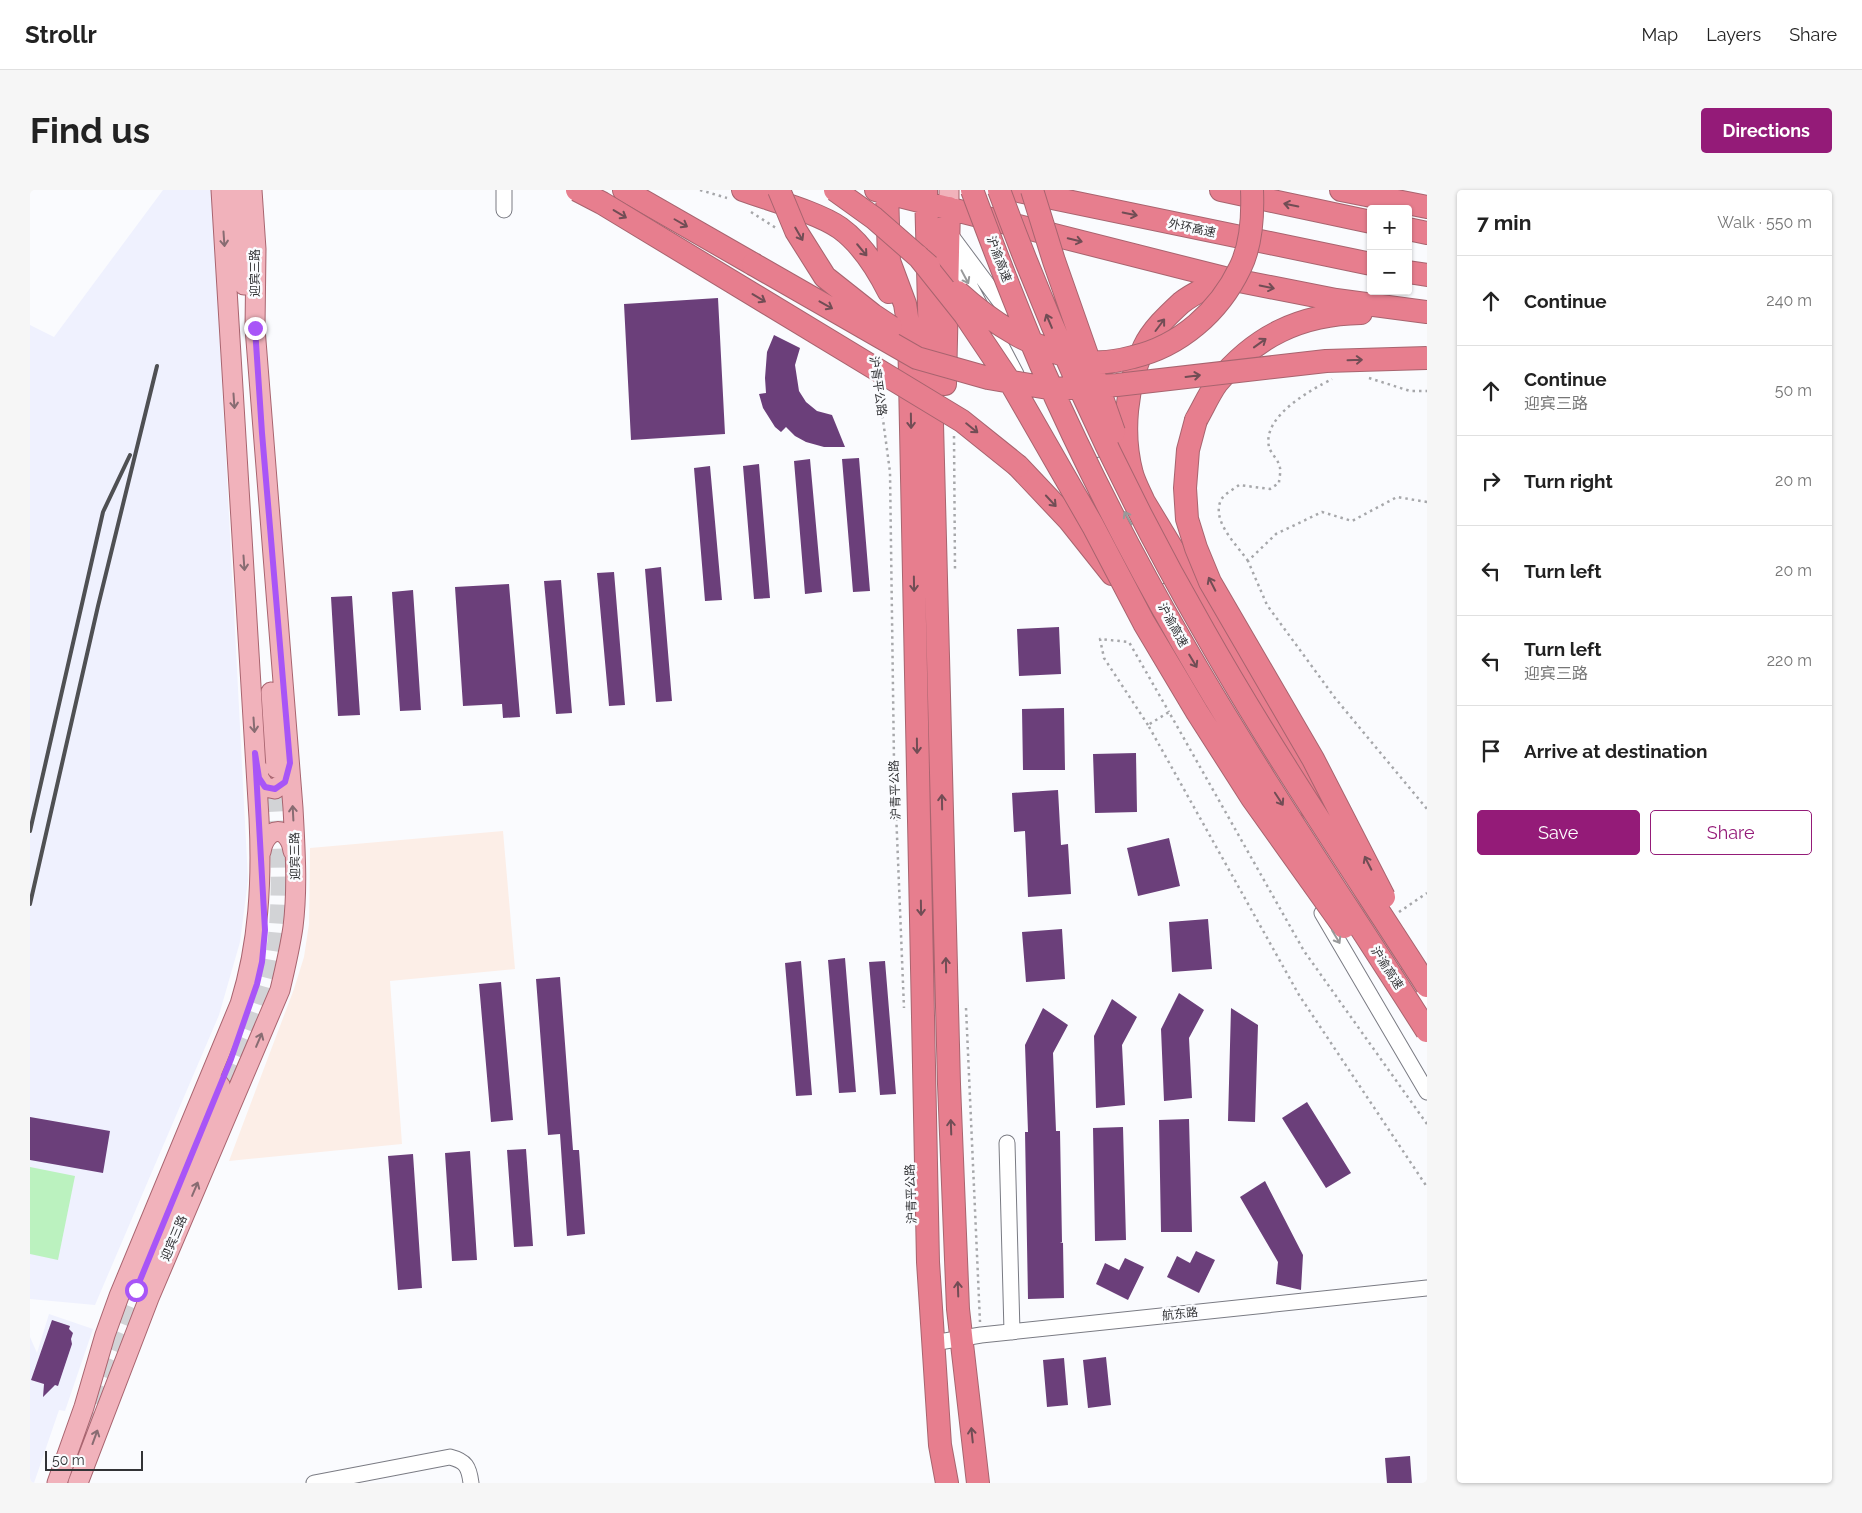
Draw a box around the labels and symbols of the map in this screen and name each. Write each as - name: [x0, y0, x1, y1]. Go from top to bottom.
- one-way arrow: [1283, 200, 1299, 209]
- one-way arrow: [612, 209, 626, 219]
- one-way arrow: [1122, 210, 1138, 220]
- street label: 外环高速: [1167, 216, 1217, 240]
- one-way arrow: [673, 219, 688, 228]
- one-way arrow: [794, 227, 804, 241]
- one-way arrow: [219, 230, 228, 246]
- street label: 沪渝高速: [984, 234, 1014, 284]
- one-way arrow: [1066, 236, 1082, 245]
- one-way arrow: [857, 243, 868, 256]
- street label: 迎宾三路: [248, 249, 262, 297]
- one-way arrow: [961, 269, 970, 284]
- one-way arrow: [1258, 283, 1274, 292]
- one-way arrow: [751, 293, 765, 303]
- one-way arrow: [818, 301, 832, 311]
- one-way arrow: [1044, 313, 1053, 328]
- route end: [244, 317, 267, 340]
- one-way arrow: [1155, 318, 1165, 332]
- one-way arrow: [1253, 338, 1266, 349]
- street label: 沪青平公路: [867, 355, 889, 417]
- one-way arrow: [1346, 355, 1363, 365]
- one-way arrow: [1185, 371, 1201, 381]
- one-way arrow: [229, 393, 238, 409]
- one-way arrow: [906, 412, 916, 429]
- one-way arrow: [965, 423, 978, 434]
- one-way arrow: [1045, 495, 1057, 508]
- one-way arrow: [1123, 511, 1133, 525]
- one-way arrow: [239, 555, 248, 571]
- one-way arrow: [909, 575, 919, 591]
- one-way arrow: [1207, 576, 1217, 591]
- street label: 沪渝高速: [1155, 601, 1191, 649]
- one-way arrow: [1189, 654, 1199, 668]
- one-way arrow: [249, 717, 258, 733]
- one-way arrow: [912, 738, 922, 754]
- street label: 沪青平公路: [887, 760, 903, 820]
- one-way arrow: [1274, 792, 1284, 806]
- one-way arrow: [937, 794, 946, 810]
- one-way arrow: [289, 805, 298, 821]
- street label: 迎宾三路: [288, 832, 302, 880]
- one-way arrow: [1363, 856, 1372, 871]
- one-way arrow: [916, 900, 925, 916]
- one-way arrow: [1332, 929, 1342, 943]
- street label: 沪渝高速: [1368, 944, 1406, 992]
- one-way arrow: [941, 957, 951, 973]
- one-way arrow: [254, 1033, 264, 1048]
- one-way arrow: [946, 1119, 955, 1135]
- street label: 沪青平公路: [903, 1164, 919, 1224]
- one-way arrow: [191, 1182, 201, 1197]
- street label: 迎宾三路: [158, 1213, 190, 1263]
- route start: [125, 1279, 148, 1302]
- one-way arrow: [953, 1282, 962, 1298]
- street label: 航东路: [1161, 1305, 1199, 1323]
- one-way arrow: [967, 1427, 977, 1443]
- one-way arrow: [91, 1430, 100, 1445]
- scale bar: [45, 1448, 142, 1471]

